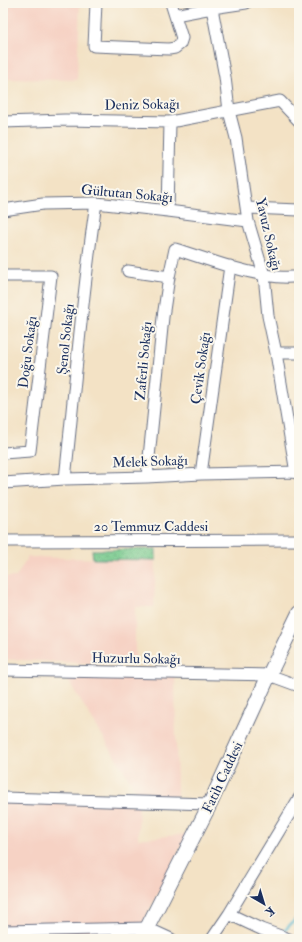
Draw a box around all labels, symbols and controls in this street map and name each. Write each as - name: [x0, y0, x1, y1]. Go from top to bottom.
- street label: Deniz Sokağı: [104, 95, 180, 114]
- street label: Gültutan Sokağı: [80, 181, 174, 206]
- street label: Yavuz Sokağı: [252, 196, 285, 273]
- street label: Şenol Sokağı: [53, 302, 78, 375]
- street label: Doğu Sokağı: [15, 315, 40, 389]
- street label: Zaferli Sokağı: [132, 320, 155, 401]
- street label: Çevik Sokağı: [187, 331, 214, 405]
- street label: Melek Sokağı: [112, 452, 188, 471]
- street label: 20 Temmuz Caddesi: [94, 518, 208, 535]
- street label: Huzurlu Sokağı: [91, 649, 181, 668]
- street label: Fatih Caddesi: [199, 739, 247, 816]
- north arrow: [244, 884, 284, 924]
- text: K: [262, 904, 277, 920]

